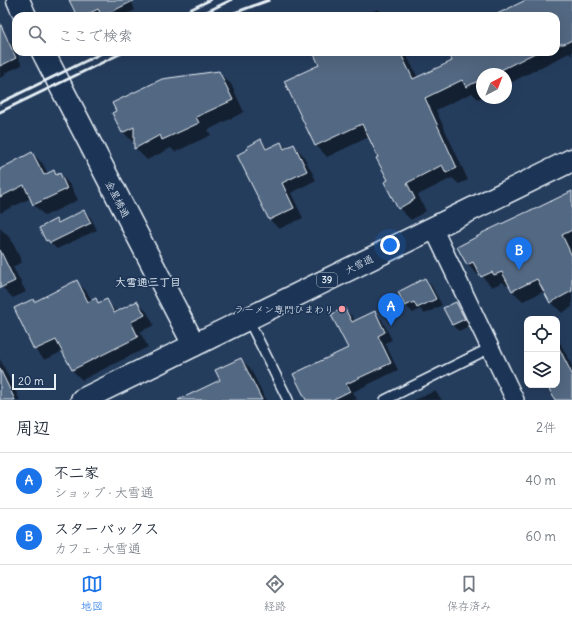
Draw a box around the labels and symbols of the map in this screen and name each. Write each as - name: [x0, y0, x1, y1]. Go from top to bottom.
- north arrow: [476, 68, 512, 104]
- street label: 金星橋通: [103, 178, 132, 220]
- your location: [380, 235, 400, 255]
- pin: B: [506, 237, 532, 270]
- street label: 大雪通: [343, 252, 376, 277]
- road number: 39: [317, 273, 337, 287]
- district label: 大雪通三丁目: [115, 275, 181, 289]
- pin: A: [378, 293, 404, 326]
- place label: ラーメン専門ひまわり: [234, 303, 334, 316]
- marker: ラーメン専門ひまわり: [337, 304, 347, 314]
- scale bar: [12, 372, 56, 391]

